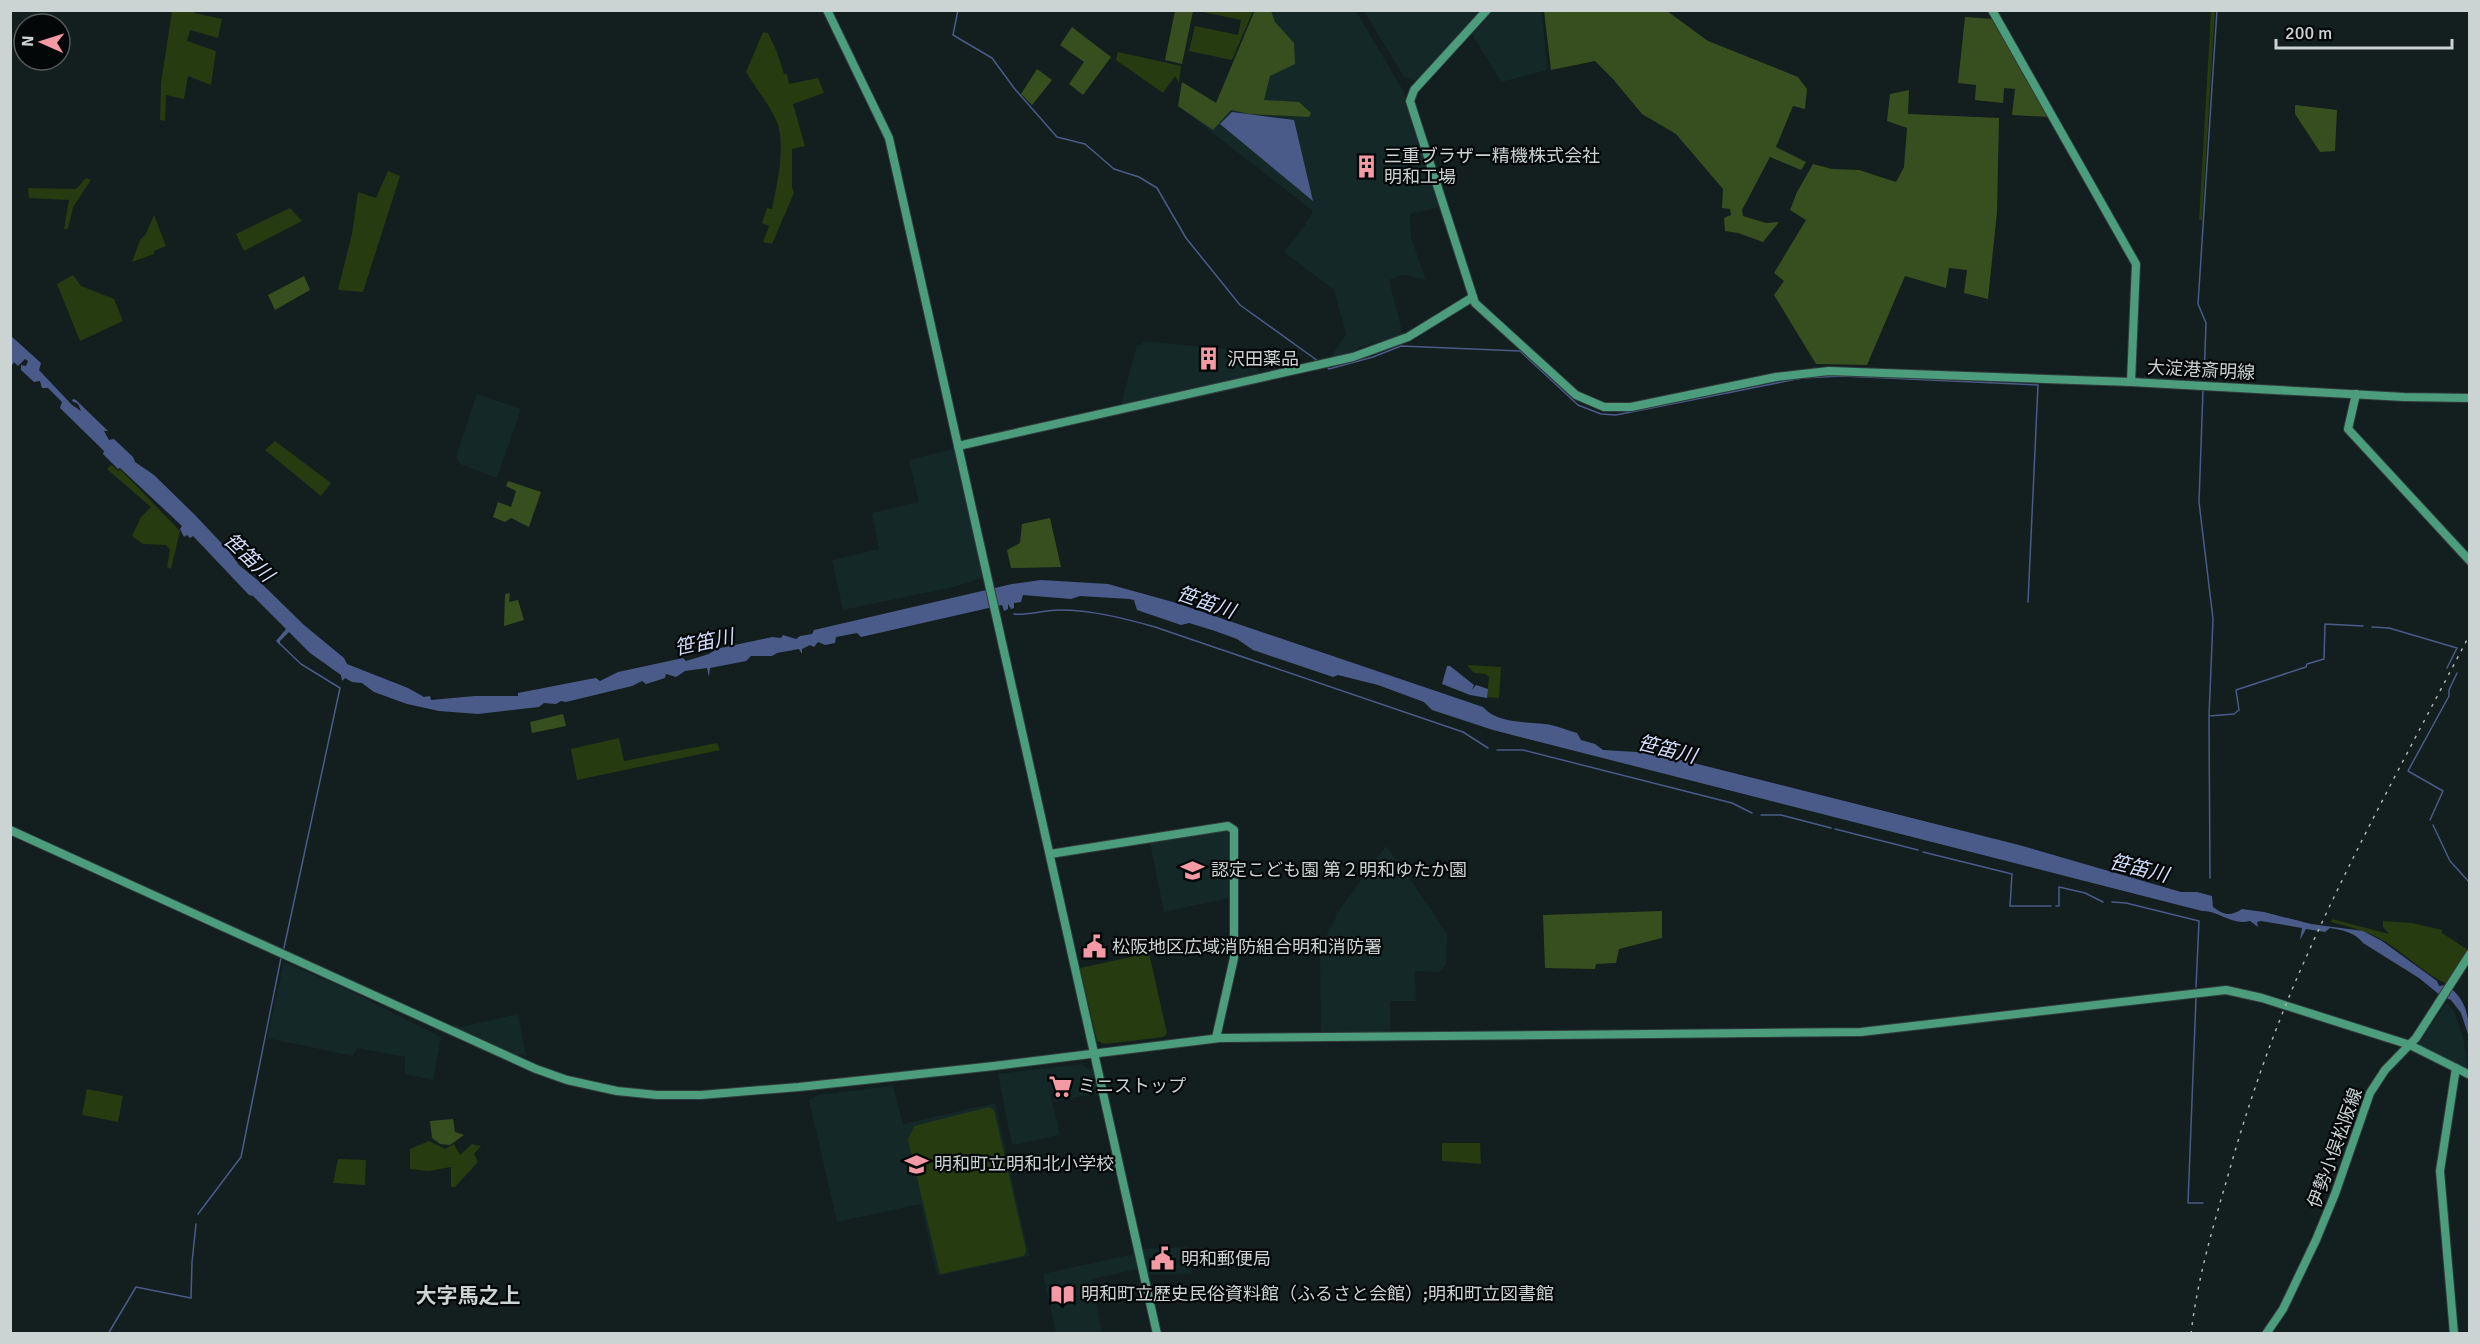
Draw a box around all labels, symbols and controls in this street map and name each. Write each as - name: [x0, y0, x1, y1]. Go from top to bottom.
- north arrow: [12, 12, 72, 72]
- scale bar: [2276, 12, 2452, 50]
- text: 200 m: [2285, 22, 2332, 44]
- text: N: [18, 35, 38, 47]
- place label: 三重ブラザー精機株式会社 明和工場: [1384, 145, 1600, 188]
- building icon: 三重ブラザー精機株式会社 明和工場: [1353, 153, 1379, 179]
- building icon: 沢田薬品: [1196, 346, 1222, 372]
- place label: 沢田薬品: [1227, 348, 1299, 370]
- street label: 大淀港斎明線: [2146, 356, 2256, 384]
- water label: 笹笛川: [218, 528, 280, 589]
- water label: 笹笛川: [1173, 581, 1240, 625]
- water label: 笹笛川: [672, 624, 738, 661]
- water label: 笹笛川: [1635, 730, 1701, 769]
- water label: 笹笛川: [2107, 849, 2173, 888]
- school or university icon: 認定こども園 第２明和ゆたか園: [1180, 857, 1206, 883]
- place label: 認定こども園 第２明和ゆたか園: [1211, 859, 1467, 881]
- public building icon: 松阪地区広域消防組合明和消防署: [1081, 934, 1107, 960]
- place label: 松阪地区広域消防組合明和消防署: [1112, 936, 1382, 958]
- supermarket icon: ミニストップ: [1047, 1073, 1073, 1099]
- place label: ミニストップ: [1078, 1075, 1186, 1097]
- street label: 伊勢小俣松阪線: [2303, 1085, 2367, 1211]
- school or university icon: 明和町立明和北小学校: [903, 1151, 929, 1177]
- place label: 明和町立明和北小学校: [934, 1153, 1114, 1175]
- public building icon: 明和郵便局: [1150, 1246, 1176, 1272]
- place label: 明和郵便局: [1181, 1248, 1271, 1270]
- library icon: 明和町立歴史民俗資料館（ふるさと会館）;明和町立図書館: [1050, 1281, 1076, 1307]
- district label: 大字馬之上: [416, 1283, 521, 1309]
- place label: 明和町立歴史民俗資料館（ふるさと会館）;明和町立図書館: [1081, 1283, 1554, 1305]

